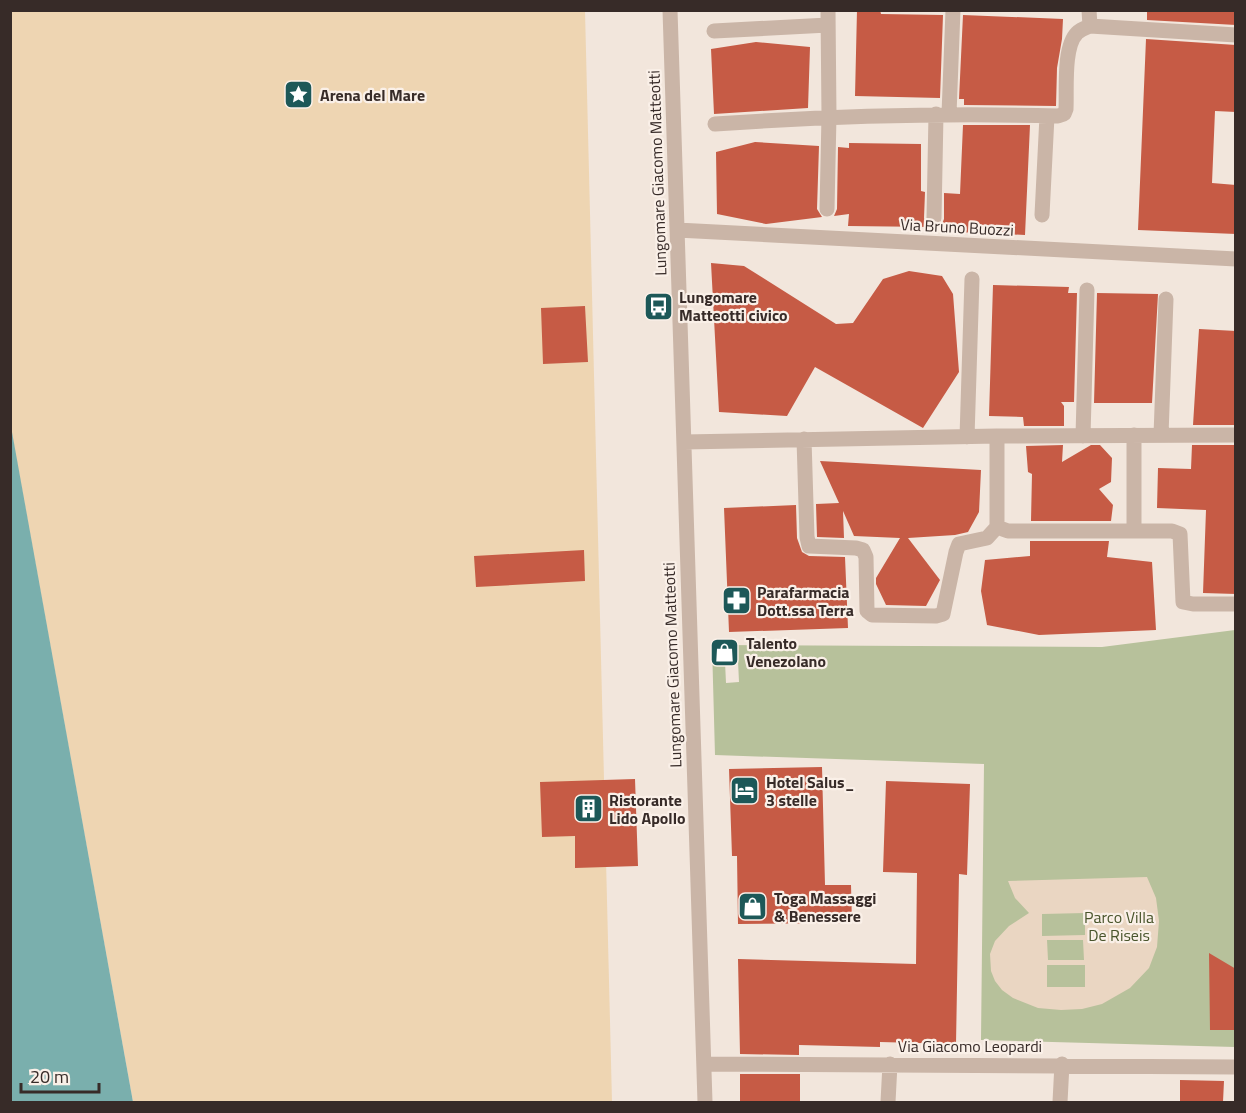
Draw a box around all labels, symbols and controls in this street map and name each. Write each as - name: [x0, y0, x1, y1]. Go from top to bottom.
- street label: Lungomare Giacomo Matteotti: [641, 70, 673, 276]
- place icon: Arena del Mare: [283, 79, 315, 111]
- place label: Arena del Mare: [320, 83, 425, 107]
- street label: Via Bruno Buozzi: [900, 212, 1014, 242]
- place label: Lungomare Matteotti civico: [679, 285, 787, 327]
- bus stop icon: Lungomare Matteotti civico: [642, 290, 674, 322]
- street label: Lungomare Giacomo Matteotti: [656, 562, 688, 768]
- place label: Parafarmacia Dott.ssa Terra: [757, 580, 854, 622]
- pharmacy icon: Parafarmacia Dott.ssa Terra: [720, 585, 752, 617]
- place label: Talento Venezolano: [746, 631, 826, 673]
- shop icon: Talento Venezolano: [709, 636, 741, 668]
- place label: Hotel Salus_ 3 stelle: [766, 770, 855, 812]
- hotel icon: Hotel Salus_ 3 stelle: [729, 775, 761, 807]
- place label: Ristorante Lido Apollo: [609, 788, 686, 830]
- building icon: Ristorante Lido Apollo: [572, 793, 604, 825]
- place label: Toga Massaggi & Benessere: [774, 886, 876, 928]
- shop icon: Toga Massaggi & Benessere: [737, 891, 769, 923]
- park label: Parco Villa De Riseis: [1084, 905, 1154, 947]
- street label: Via Giacomo Leopardi: [898, 1034, 1042, 1058]
- scale bar: [21, 1056, 99, 1094]
- text: 20 m: [30, 1063, 69, 1090]

